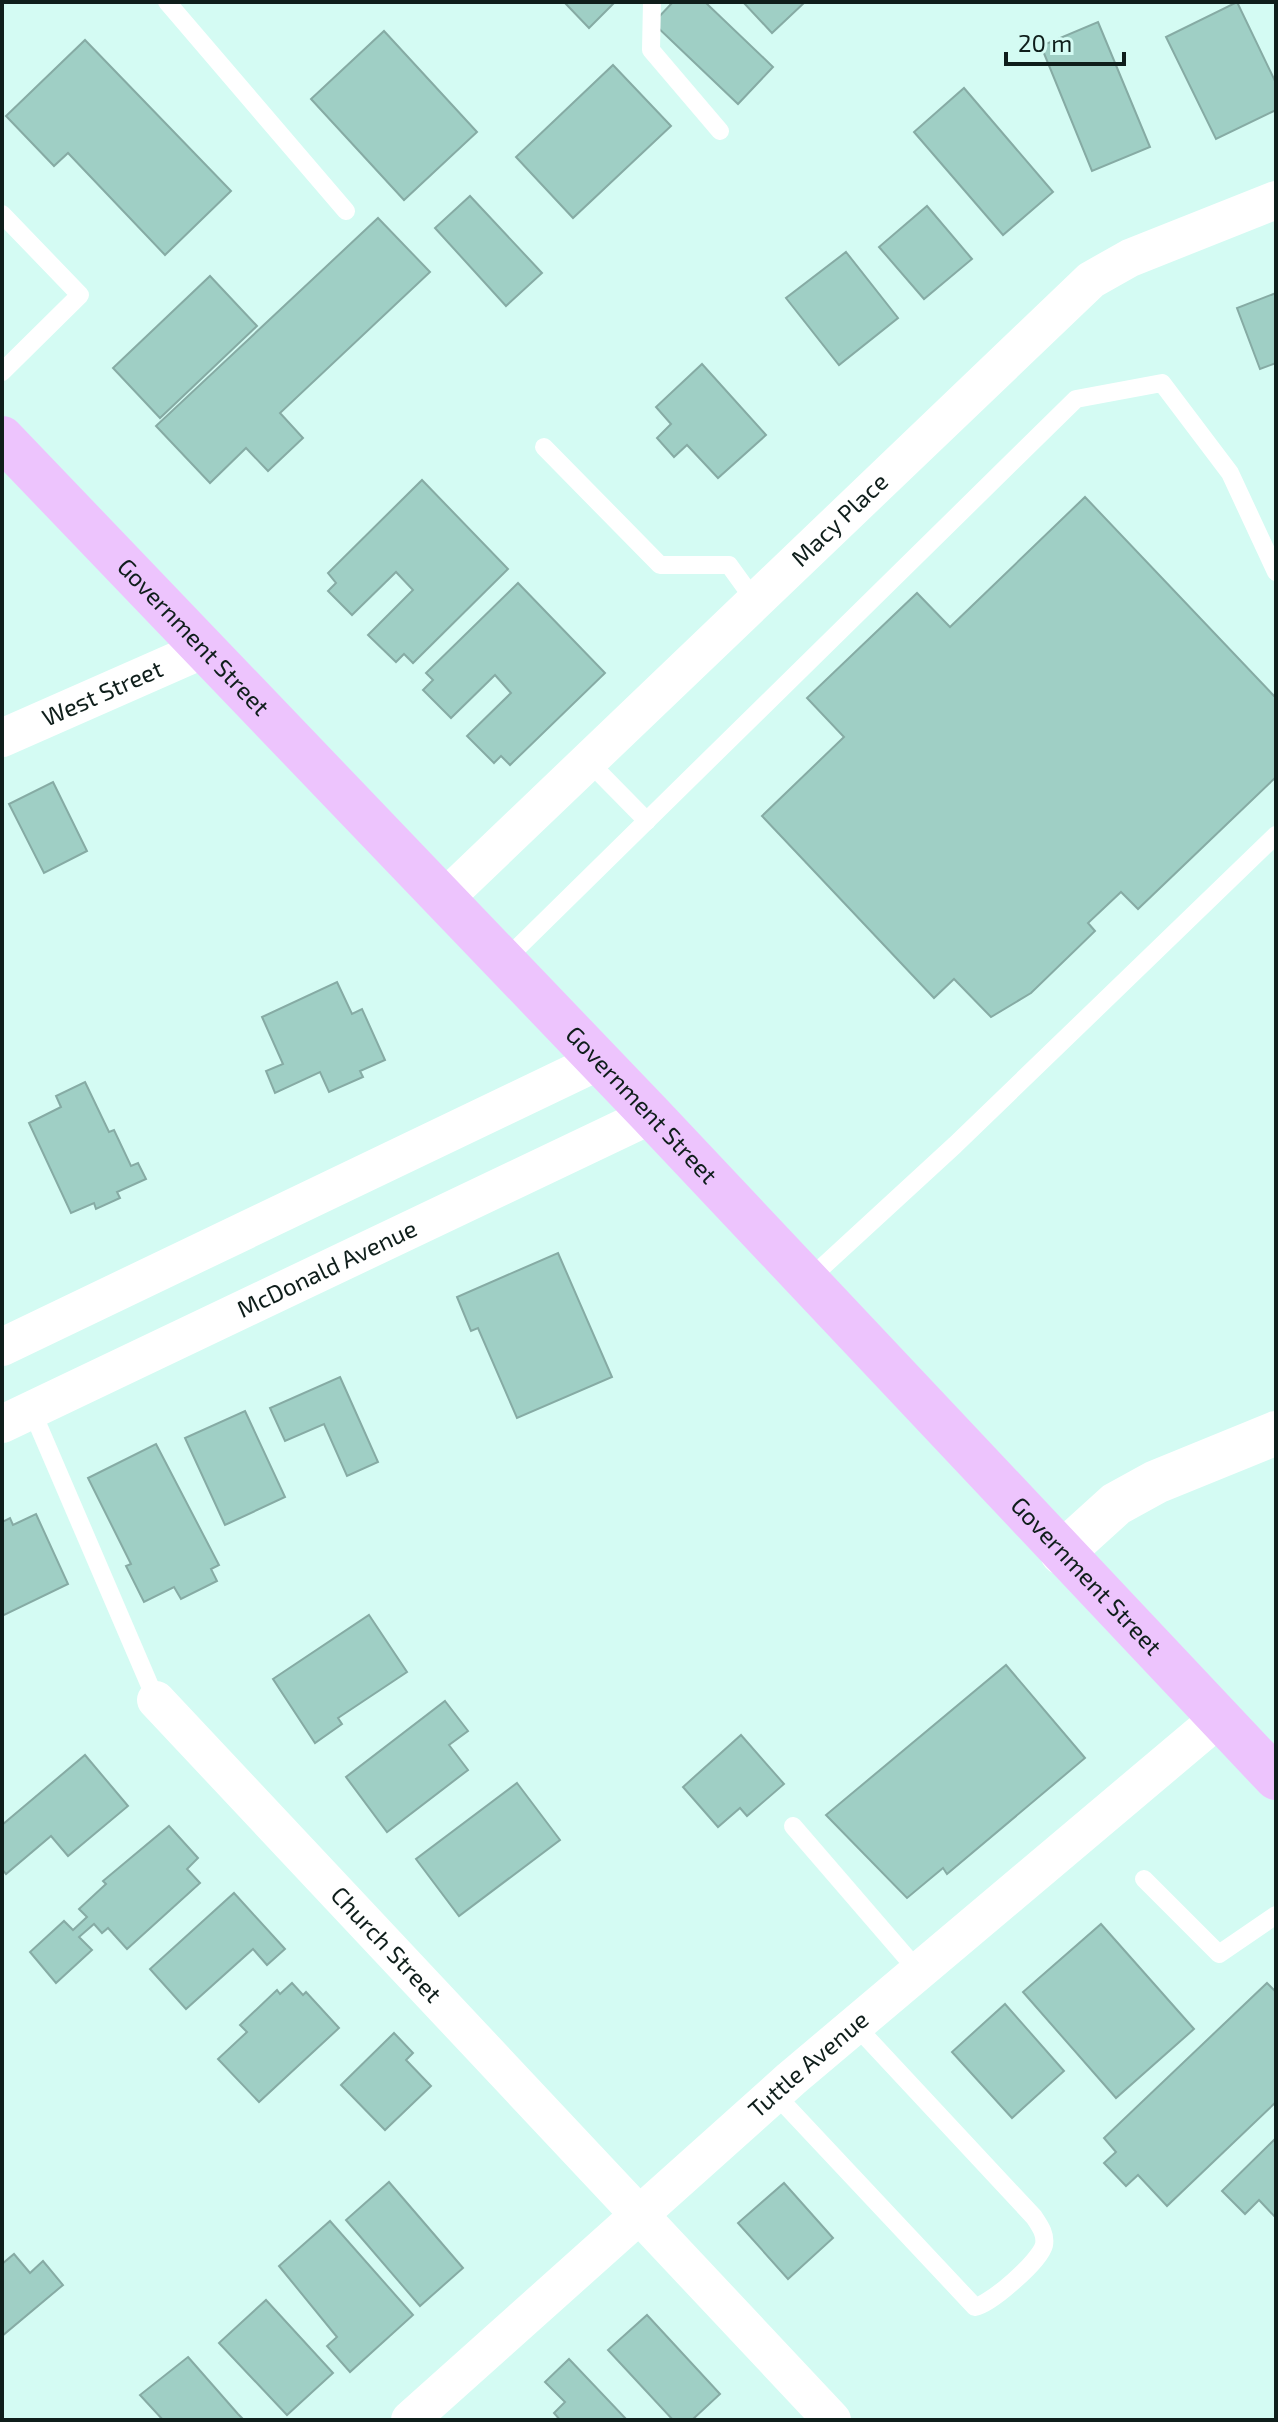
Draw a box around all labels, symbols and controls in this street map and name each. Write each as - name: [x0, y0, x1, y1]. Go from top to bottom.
- scale bar: [1006, 16, 1124, 66]
- text: 20 m: [1018, 28, 1072, 57]
- street label: Macy Place: [785, 466, 893, 572]
- street label: Government Street: [112, 552, 276, 721]
- street label: West Street: [37, 653, 167, 731]
- street label: Government Street: [561, 1019, 724, 1189]
- street label: McDonald Avenue: [232, 1213, 421, 1323]
- street label: Government Street: [1006, 1490, 1169, 1661]
- street label: Church Street: [326, 1880, 448, 2008]
- street label: Tuttle Avenue: [742, 2004, 874, 2123]

